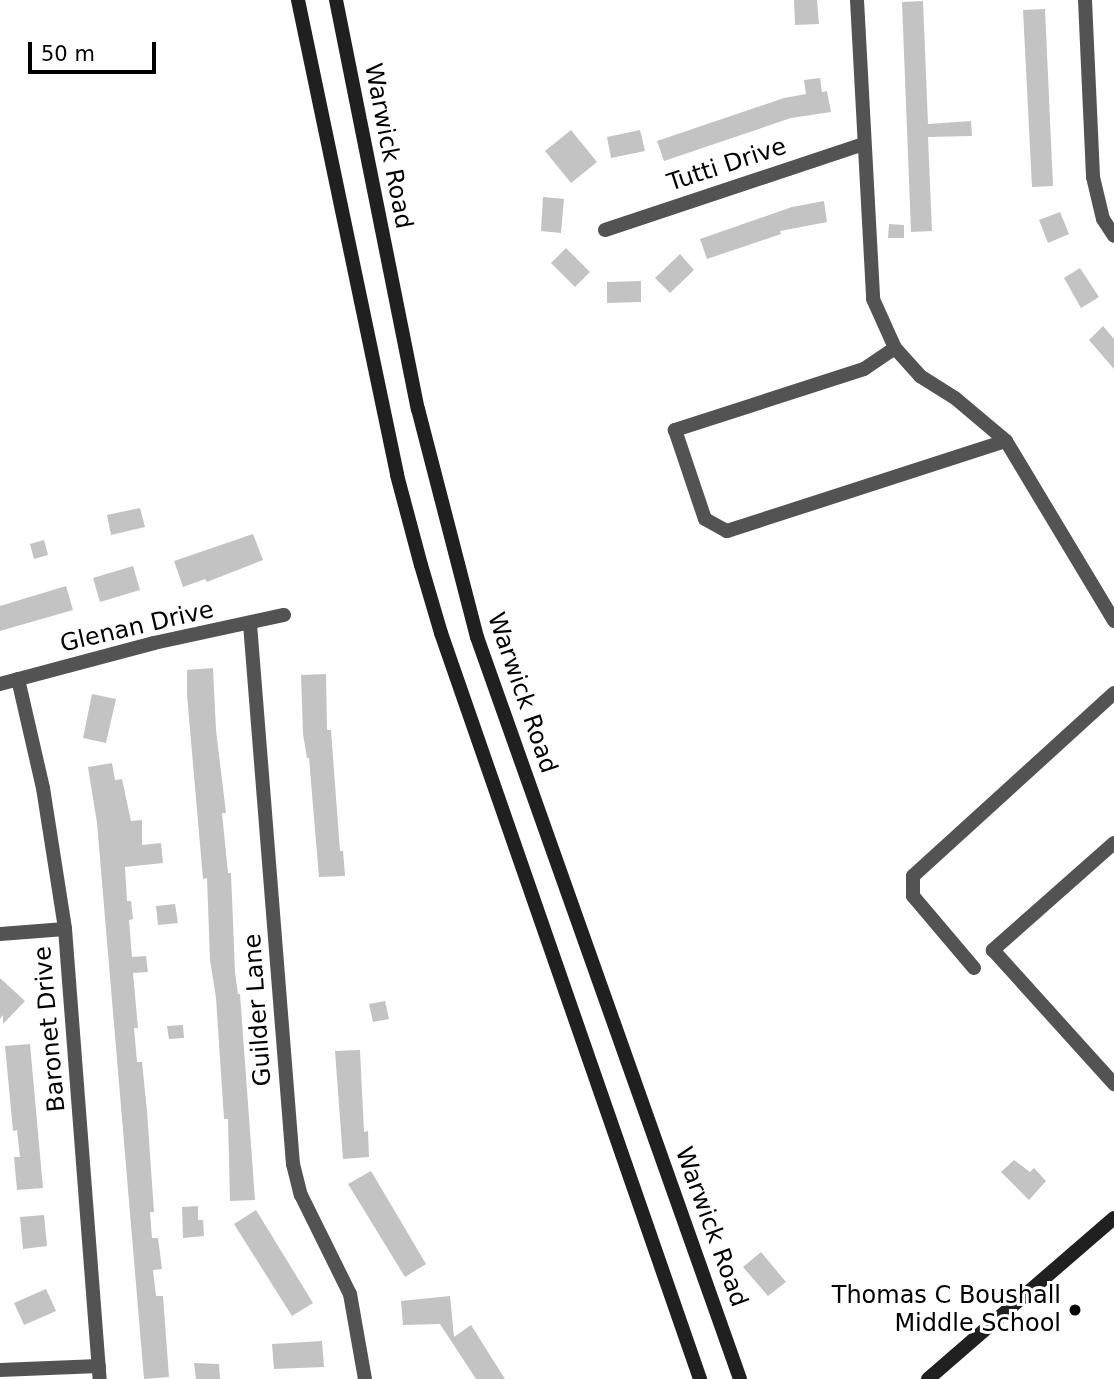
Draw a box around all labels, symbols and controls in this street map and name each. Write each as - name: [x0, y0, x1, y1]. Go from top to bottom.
- scale bar: [32, 28, 159, 72]
- text: 50 m: [41, 42, 95, 66]
- street label: Warwick Road: [358, 61, 418, 231]
- street label: Tutti Drive: [664, 132, 790, 198]
- street label: Glenan Drive: [57, 595, 217, 659]
- street label: Warwick Road: [481, 609, 563, 777]
- street label: Guilder Lane: [238, 933, 278, 1087]
- street label: Baronet Drive: [28, 945, 72, 1113]
- street label: Warwick Road: [669, 1143, 753, 1311]
- place label: Thomas C Boushall Middle School: [832, 1282, 1061, 1338]
- marker: Thomas C Boushall Middle School: [1067, 1302, 1083, 1318]

